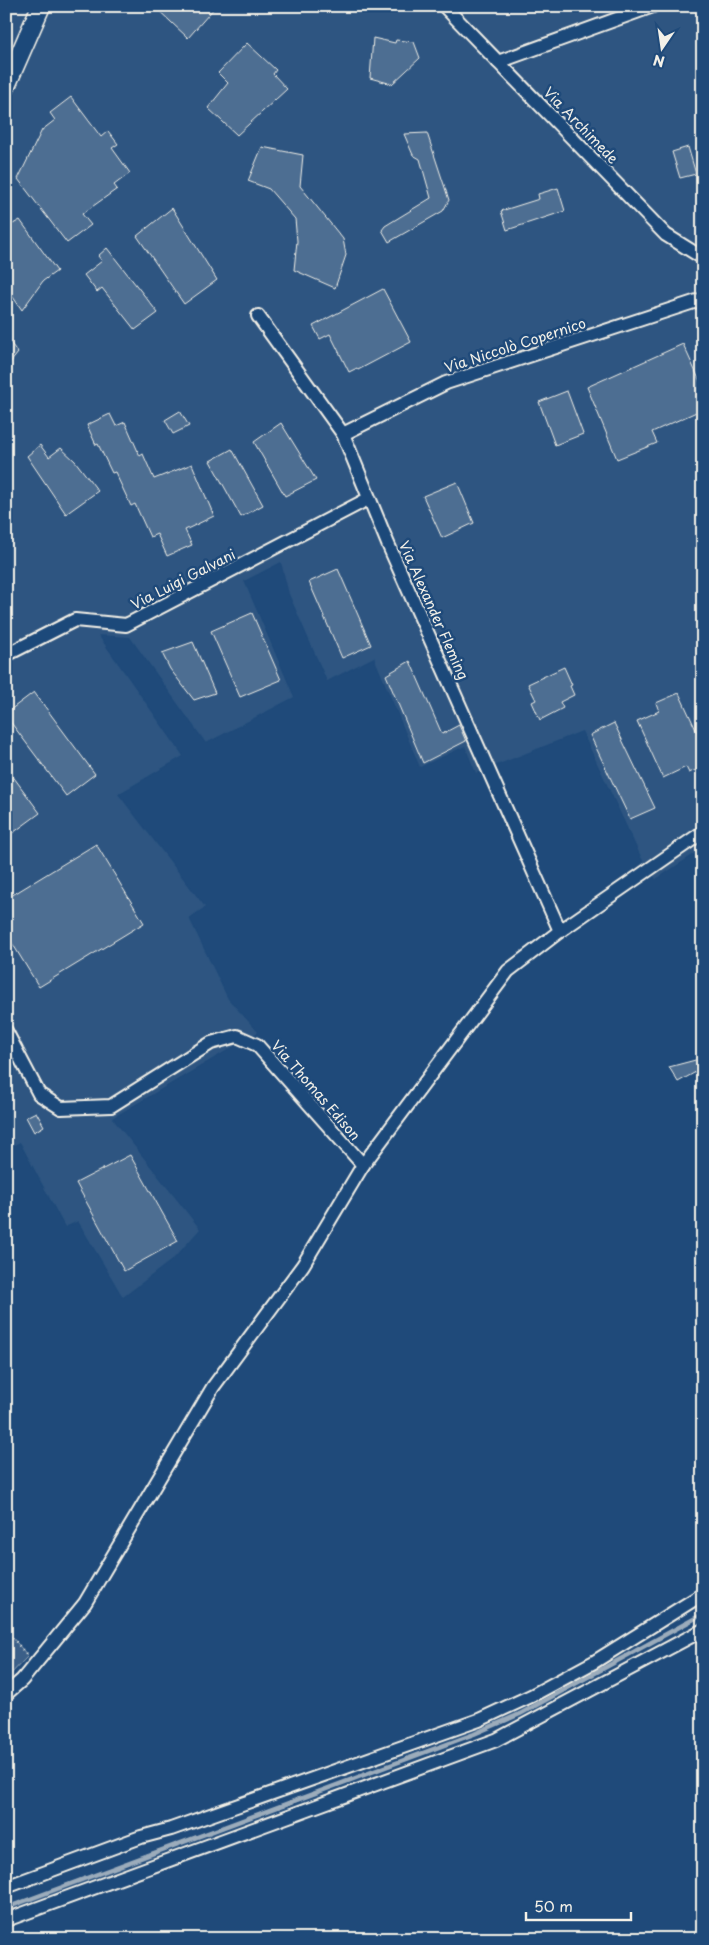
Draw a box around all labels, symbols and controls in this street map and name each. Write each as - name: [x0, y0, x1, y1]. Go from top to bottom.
- north arrow: [636, 22, 686, 72]
- text: N: [651, 50, 667, 73]
- street label: Via Archimede: [539, 82, 623, 168]
- street label: Via Niccolò Copernico: [442, 312, 589, 378]
- street label: Via Alexander Fleming: [394, 537, 474, 683]
- street label: Via Luigi Galvani: [127, 543, 239, 614]
- street label: Via Thomas Edison: [266, 1035, 366, 1145]
- scale bar: [526, 1890, 632, 1922]
- text: 50 m: [534, 1894, 573, 1917]

